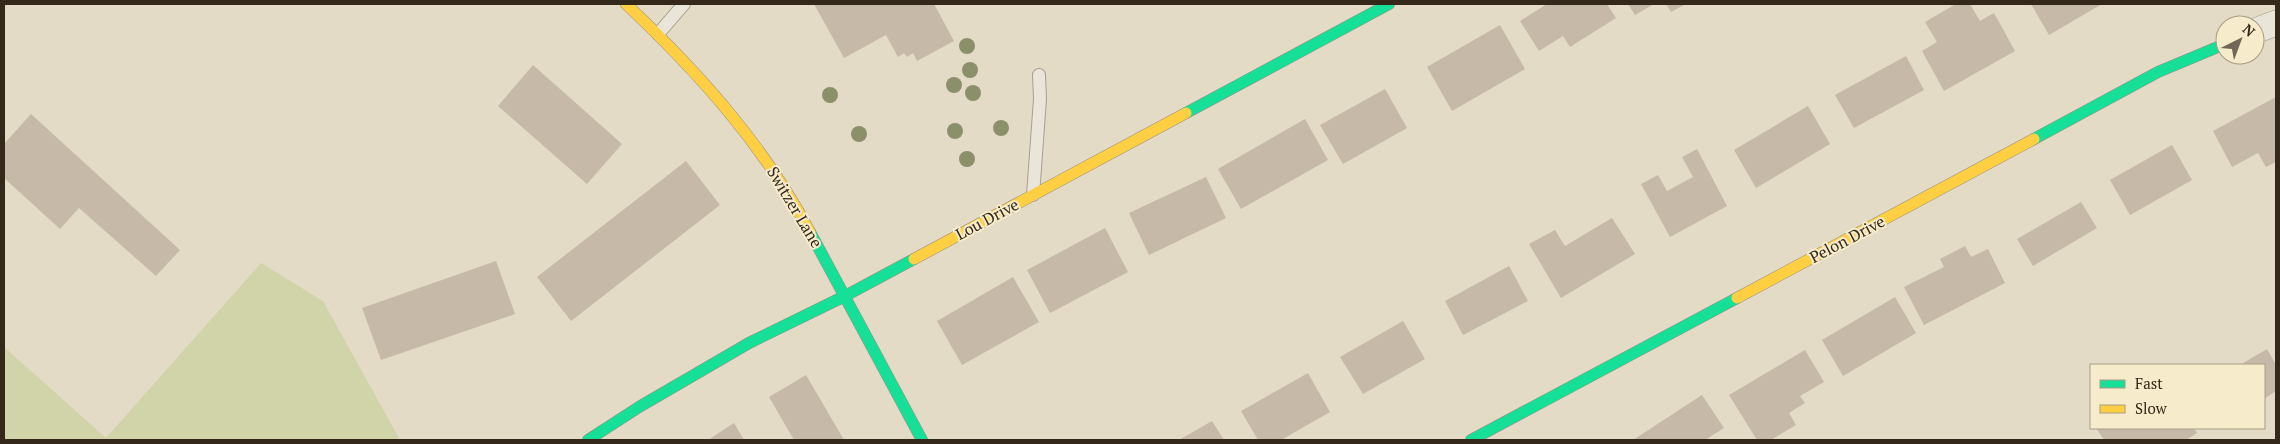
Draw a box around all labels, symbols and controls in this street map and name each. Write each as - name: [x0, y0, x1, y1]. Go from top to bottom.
- north arrow: [2215, 15, 2265, 65]
- text: N: [2239, 19, 2260, 41]
- street label: Switzer Lane: [762, 162, 828, 252]
- street label: Lou Drive: [951, 193, 1023, 245]
- street label: Pelon Drive: [1805, 210, 1889, 268]
- legend: [2090, 364, 2265, 429]
- text: Fast: [2135, 373, 2163, 393]
- text: Slow: [2135, 398, 2168, 418]

